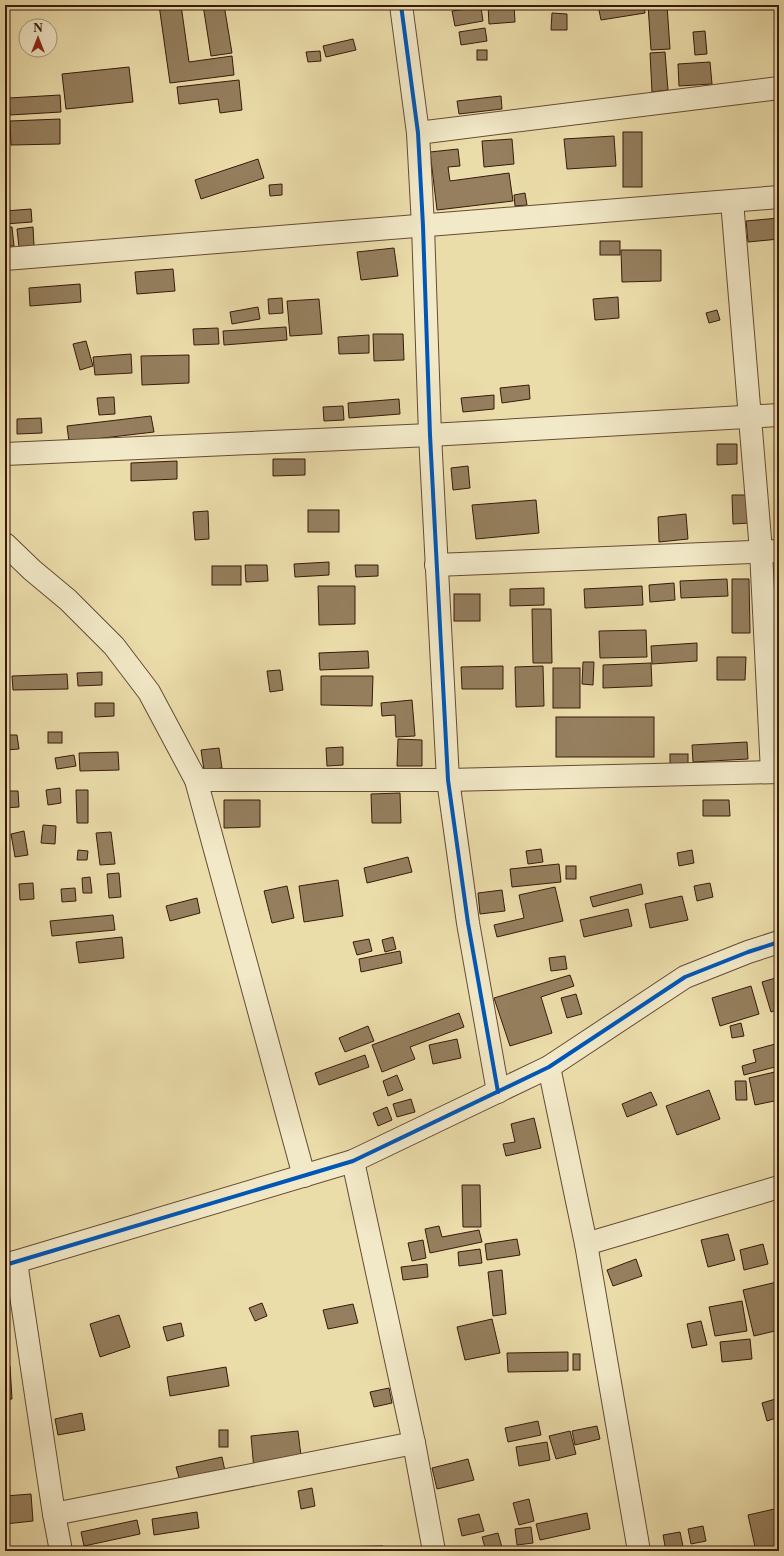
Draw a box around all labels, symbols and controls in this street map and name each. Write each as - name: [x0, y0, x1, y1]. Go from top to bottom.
- north arrow: [18, 18, 58, 58]
- text: N: [33, 21, 43, 35]

